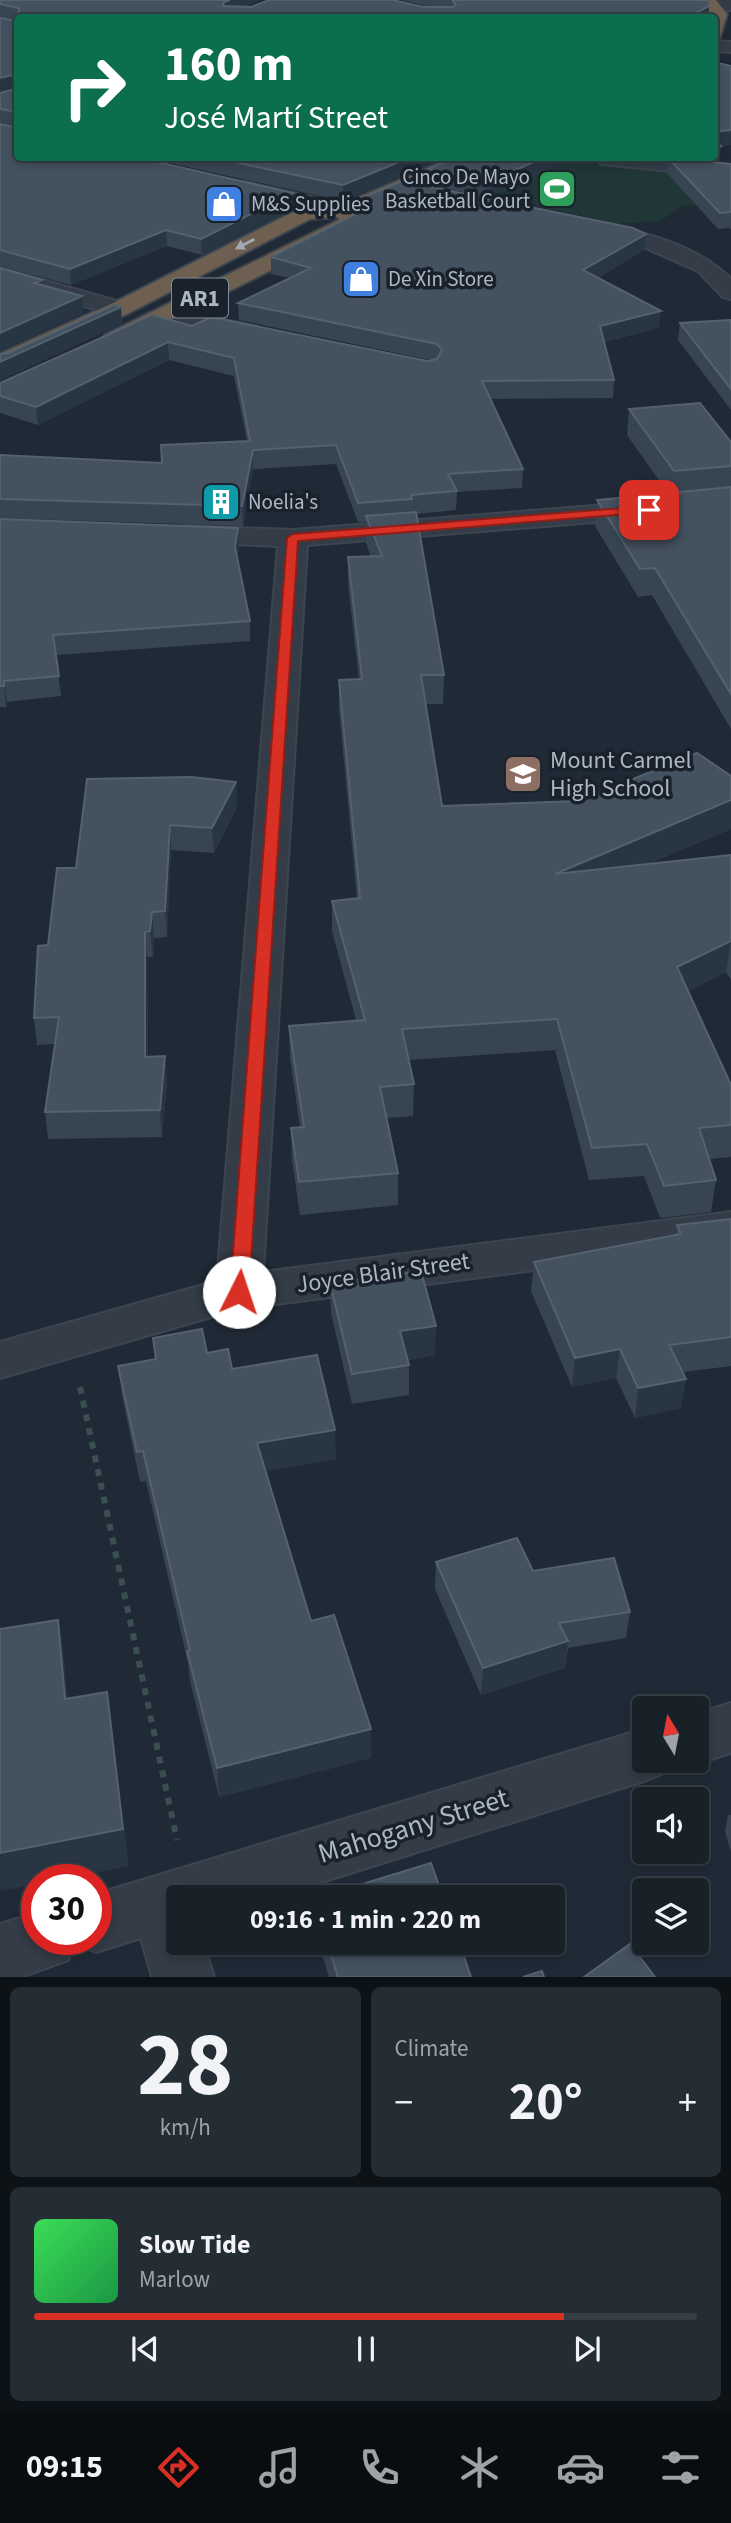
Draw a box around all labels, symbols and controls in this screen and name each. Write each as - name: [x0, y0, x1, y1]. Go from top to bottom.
- text: 160 m: [164, 30, 293, 100]
- icon: right: [49, 42, 140, 133]
- text: José Martí Street: [164, 95, 388, 141]
- place label: Cinco De Mayo Basketball Court: [385, 162, 530, 216]
- sports icon: Cinco De Mayo Basketball Court: [536, 168, 578, 210]
- shop icon: M&S Supplies: [203, 183, 245, 225]
- place label: M&S Supplies: [251, 189, 370, 219]
- one-way arrow: [235, 239, 255, 250]
- shop icon: De Xin Store: [340, 258, 382, 300]
- place label: De Xin Store: [388, 264, 494, 294]
- road number: AR1: [172, 278, 228, 318]
- pin: [619, 480, 679, 540]
- building icon: Noelia's: [200, 481, 242, 523]
- place label: Noelia's: [248, 487, 318, 517]
- icon: arrive: [630, 491, 668, 529]
- place label: Mount Carmel High School: [550, 743, 692, 806]
- school or university icon: Mount Carmel High School: [502, 753, 544, 795]
- street label: Joyce Blair Street: [294, 1244, 472, 1302]
- position arrow: [202, 1255, 276, 1329]
- north arrow: [632, 1696, 709, 1773]
- map controls: [632, 1696, 709, 1955]
- street label: Mahogany Street: [313, 1778, 513, 1874]
- button: sound: [632, 1787, 709, 1864]
- speed limit sign: 30: [21, 1864, 112, 1955]
- button: layers: [632, 1878, 709, 1955]
- text: 09:16 · 1 min · 220 m: [250, 1901, 481, 1938]
- text: 28: [137, 2001, 233, 2130]
- text: Climate: [395, 2032, 468, 2065]
- text: 20°: [509, 2066, 583, 2140]
- text: −: [395, 2076, 413, 2130]
- text: +: [678, 2076, 697, 2130]
- text: km/h: [160, 2111, 211, 2144]
- text: Slow Tide: [139, 2226, 250, 2263]
- text: Marlow: [139, 2263, 210, 2296]
- icon: previous: [126, 2330, 164, 2368]
- icon: pause: [347, 2330, 385, 2368]
- icon: next: [568, 2330, 606, 2368]
- icon: directions: [154, 2443, 203, 2492]
- icon: music: [255, 2443, 304, 2492]
- icon: phone: [355, 2443, 404, 2492]
- icon: climate: [455, 2443, 504, 2492]
- icon: car: [556, 2443, 605, 2492]
- icon: filters: [656, 2443, 705, 2492]
- text: 09:15: [26, 2444, 103, 2490]

